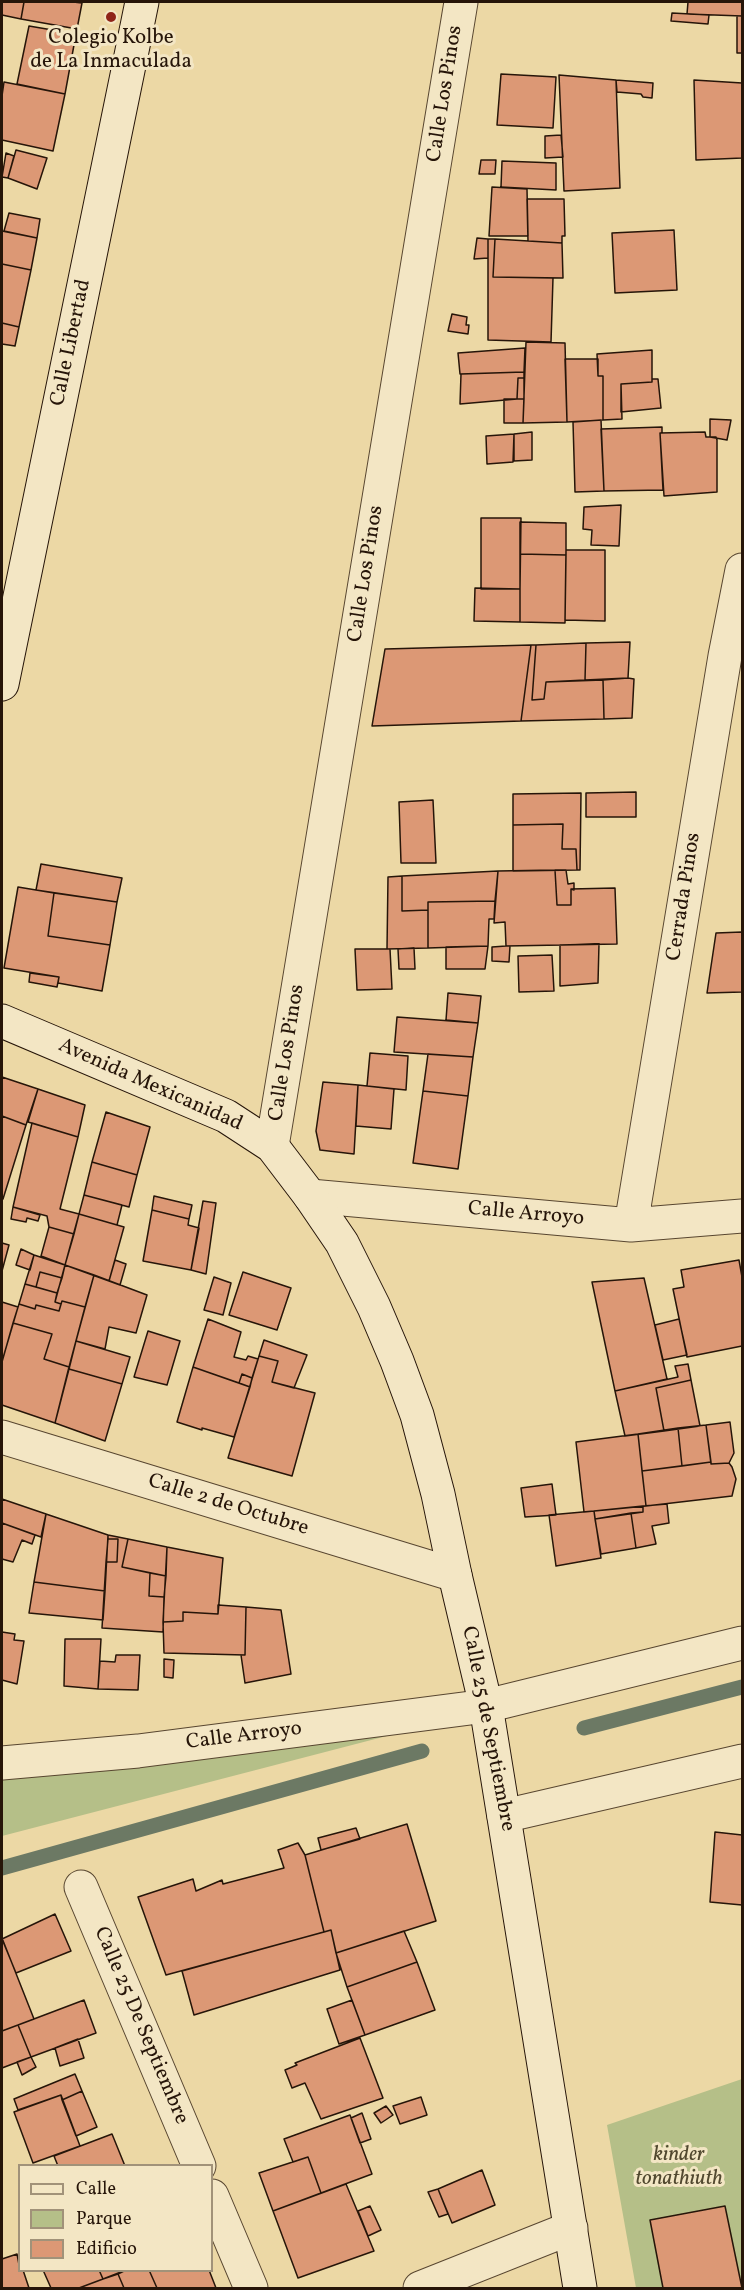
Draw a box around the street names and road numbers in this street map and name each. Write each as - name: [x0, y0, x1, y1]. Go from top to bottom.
- street label: Calle Los Pinos: [423, 24, 469, 164]
- street label: Calle Libertad: [46, 277, 98, 409]
- street label: Calle Los Pinos: [344, 504, 390, 644]
- street label: Cerrada Pinos: [662, 831, 708, 963]
- street label: Calle Los Pinos: [265, 983, 311, 1123]
- street label: Avenida Mexicanidad: [54, 1034, 246, 1138]
- street label: Calle Arroyo: [467, 1197, 585, 1233]
- street label: Calle 2 de Octubre: [145, 1470, 311, 1542]
- street label: Calle 25 de Septiembre: [455, 1624, 519, 1834]
- street label: Calle Arroyo: [185, 1717, 303, 1757]
- street label: Calle 25 De Septiembre: [87, 1924, 193, 2128]

